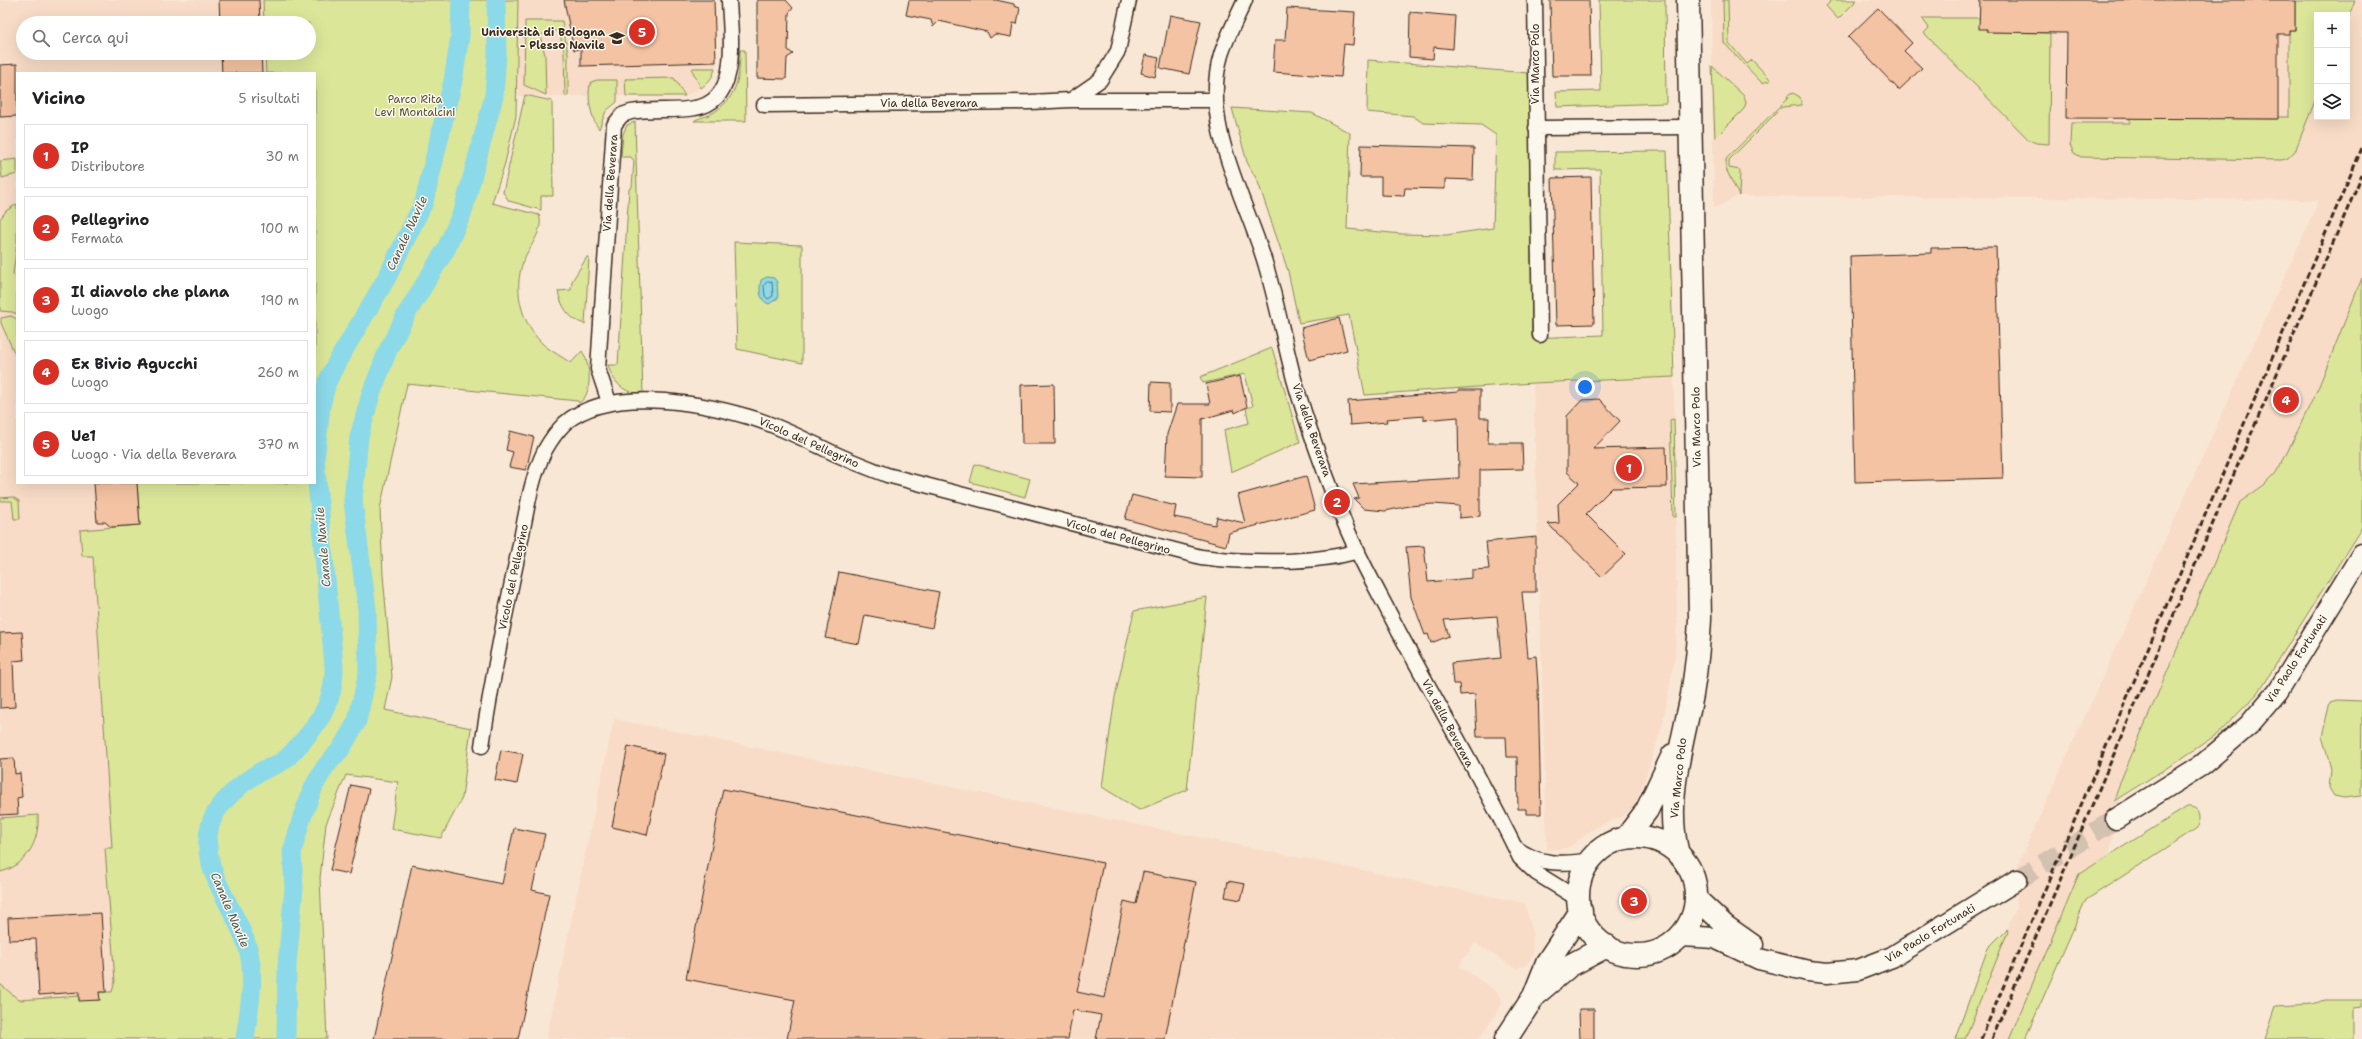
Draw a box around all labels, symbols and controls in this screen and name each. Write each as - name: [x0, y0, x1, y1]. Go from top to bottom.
- map controls: [2314, 12, 2350, 120]
- button: +: [2314, 12, 2350, 48]
- search box: [16, 16, 316, 60]
- pin: 5: [629, 17, 655, 47]
- street label: Via Marco Polo: [1528, 23, 1543, 104]
- place label: Università di Bologna - Plesso Navile: [481, 25, 605, 53]
- icon: search: [30, 27, 52, 49]
- text: Cerca qui: [62, 28, 129, 48]
- school or university icon: Università di Bologna - Plesso Navile: [608, 29, 626, 47]
- button: −: [2314, 48, 2350, 84]
- button: layers: [2314, 84, 2350, 120]
- text: Vicino: [32, 87, 85, 109]
- text: 5 risultati: [239, 90, 300, 107]
- park label: Parco Rita Levi Montalcini: [375, 92, 455, 120]
- street label: Via della Beverara: [880, 96, 978, 111]
- street label: Via della Beverara: [600, 134, 621, 232]
- text: IP: [71, 138, 89, 158]
- text: 1: [43, 148, 49, 165]
- text: 30 m: [265, 148, 299, 165]
- text: Distributore: [71, 158, 145, 175]
- water label: Canale Navile: [383, 193, 431, 273]
- text: Pellegrino: [71, 210, 149, 230]
- text: 2: [41, 220, 51, 237]
- text: 100 m: [260, 220, 299, 237]
- text: Fermata: [71, 230, 123, 247]
- text: Il diavolo che plana: [71, 282, 229, 302]
- text: 3: [41, 292, 51, 309]
- text: 190 m: [260, 292, 299, 309]
- text: Luogo: [71, 302, 109, 319]
- text: Ex Bivio Agucchi: [71, 354, 198, 374]
- text: 4: [41, 364, 51, 381]
- text: 260 m: [257, 364, 299, 381]
- text: Luogo: [71, 374, 109, 391]
- your location: [1575, 377, 1595, 397]
- street label: Via della Beverara: [1289, 382, 1335, 479]
- pin: 4: [2273, 385, 2299, 415]
- street label: Via Marco Polo: [1688, 386, 1705, 468]
- street label: Vicolo del Pellegrino: [756, 414, 862, 471]
- text: Ue1: [71, 426, 96, 446]
- text: 5: [42, 436, 50, 453]
- text: 370 m: [257, 436, 299, 453]
- text: Luogo · Via della Beverara: [71, 446, 237, 463]
- pin: 1: [1616, 453, 1642, 483]
- pin: 2: [1324, 487, 1350, 517]
- water label: Canale Navile: [312, 506, 334, 588]
- street label: Vicolo del Pellegrino: [1064, 515, 1172, 558]
- street label: Vicolo del Pellegrino: [495, 522, 532, 632]
- street label: Via Paolo Fortunati: [2262, 612, 2331, 706]
- street label: Via della Beverara: [1418, 677, 1477, 770]
- street label: Via Marco Polo: [1667, 737, 1690, 819]
- water label: Canale Navile: [207, 870, 253, 950]
- pin: 3: [1621, 886, 1647, 916]
- street label: Via Paolo Fortunati: [1882, 901, 1978, 966]

